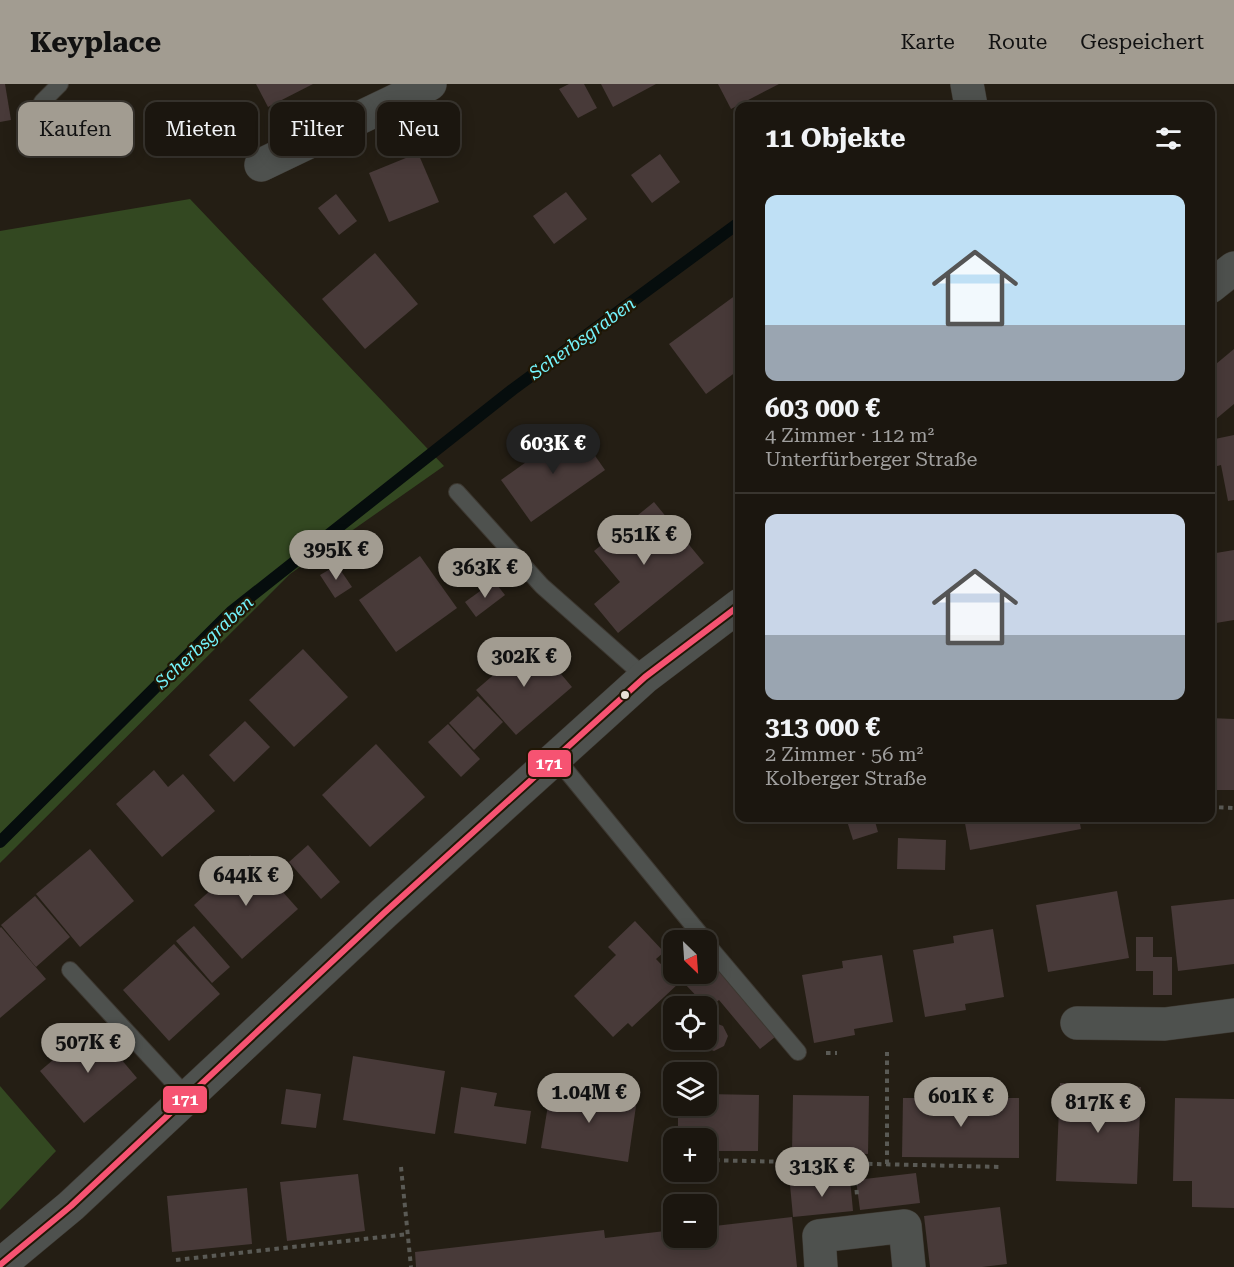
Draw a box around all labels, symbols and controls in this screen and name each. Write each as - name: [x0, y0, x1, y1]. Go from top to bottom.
- text: Keyplace: [30, 26, 161, 59]
- text: Karte: [900, 30, 955, 54]
- text: Route: [988, 30, 1047, 54]
- text: Gespeichert: [1080, 30, 1204, 54]
- chip: Kaufen: [18, 102, 133, 156]
- chip: Mieten: [145, 102, 258, 156]
- chip: Filter: [270, 102, 365, 156]
- chip: Neu: [377, 102, 460, 156]
- icon: filters: [1152, 122, 1185, 155]
- text: 11 Objekte: [765, 123, 906, 153]
- icon: home: [921, 234, 1029, 342]
- water label: Scherbsgraben: [524, 292, 639, 384]
- text: 603 000 €: [765, 393, 880, 423]
- text: 4 Zimmer · 112 m²: [765, 423, 934, 447]
- pin: 603K €: [504, 424, 602, 475]
- text: 603K €: [520, 431, 586, 455]
- text: Unterfürberger Straße: [765, 447, 978, 471]
- pin: 551K €: [595, 515, 693, 566]
- text: 551K €: [611, 522, 677, 546]
- pin: 395K €: [287, 530, 385, 581]
- text: 395K €: [303, 537, 369, 561]
- pin: 363K €: [436, 548, 534, 599]
- icon: home: [921, 553, 1029, 661]
- text: 363K €: [452, 555, 518, 579]
- water label: Scherbsgraben: [150, 591, 257, 693]
- pin: 302K €: [475, 637, 573, 688]
- text: 302K €: [491, 644, 557, 668]
- unlabelled marker: [619, 689, 631, 701]
- text: 313 000 €: [765, 712, 880, 742]
- text: 2 Zimmer · 56 m²: [765, 742, 923, 766]
- line badge: 171: [527, 749, 572, 778]
- text: 171: [536, 754, 562, 773]
- text: Kolberger Straße: [765, 766, 927, 790]
- pin: 644K €: [197, 856, 295, 907]
- text: 644K €: [213, 863, 279, 887]
- north arrow: [663, 930, 717, 984]
- map controls: [663, 930, 717, 1248]
- button: locate: [663, 996, 717, 1050]
- pin: 507K €: [39, 1023, 137, 1074]
- text: 507K €: [55, 1030, 121, 1054]
- button: layers: [663, 1062, 717, 1116]
- pin: 1.04M €: [534, 1073, 644, 1124]
- pin: 601K €: [912, 1077, 1010, 1128]
- text: 1.04M €: [551, 1080, 627, 1104]
- pin: 817K €: [1049, 1083, 1147, 1134]
- text: 601K €: [928, 1084, 994, 1108]
- line badge: 171: [162, 1085, 208, 1114]
- text: 171: [172, 1090, 198, 1109]
- text: 817K €: [1065, 1090, 1131, 1114]
- button: +: [663, 1128, 717, 1182]
- pin: 313K €: [773, 1147, 871, 1198]
- text: 313K €: [789, 1154, 855, 1178]
- button: −: [663, 1194, 717, 1248]

